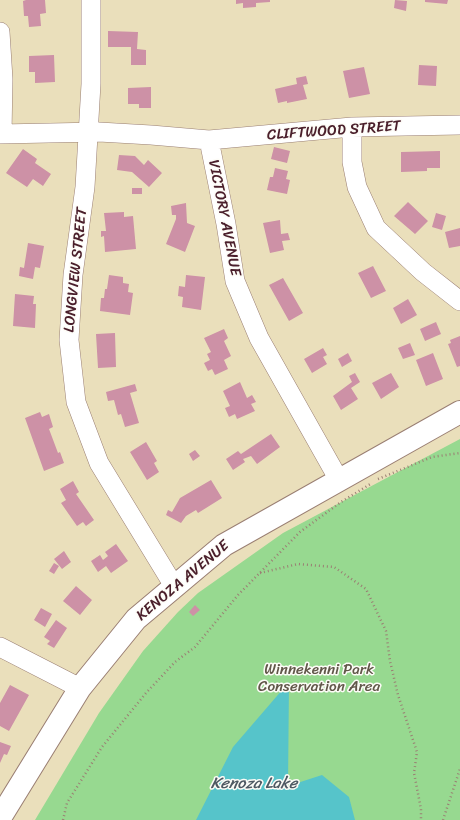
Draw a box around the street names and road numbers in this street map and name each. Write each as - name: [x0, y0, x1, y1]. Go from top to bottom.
- street label: CLIFTWOOD STREET: [266, 117, 402, 145]
- street label: VICTORY AVENUE: [204, 158, 244, 278]
- street label: LONGVIEW STREET: [60, 207, 92, 333]
- street label: KENOZA AVENUE: [133, 537, 233, 625]

